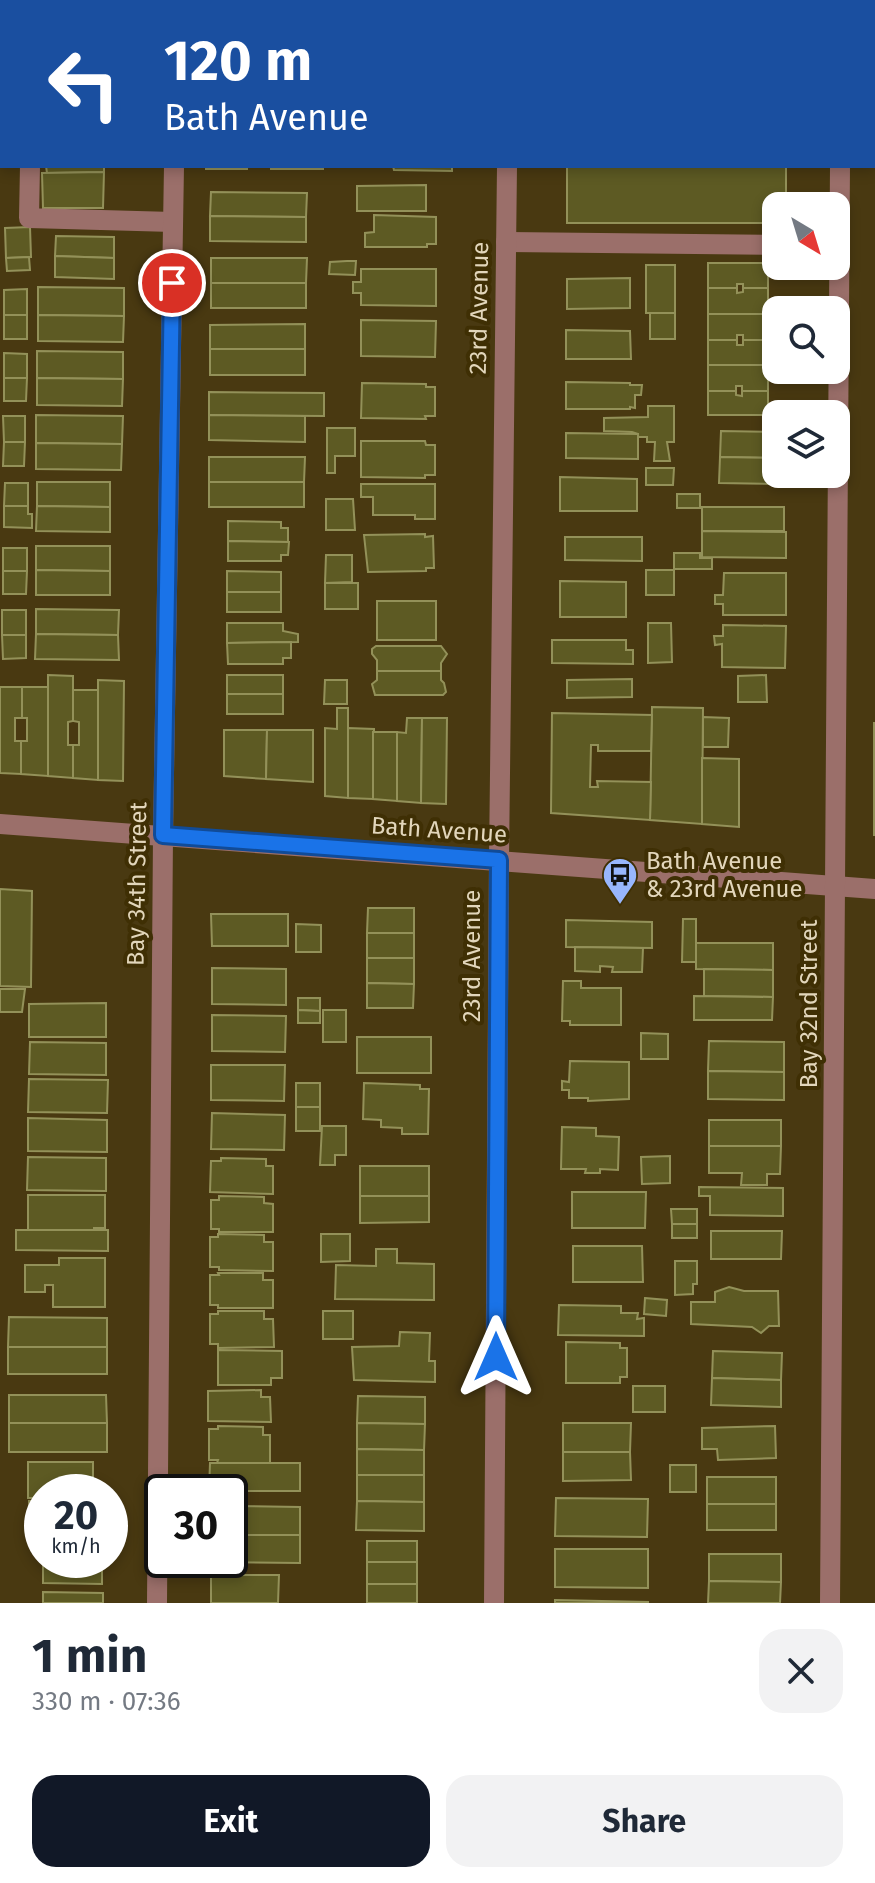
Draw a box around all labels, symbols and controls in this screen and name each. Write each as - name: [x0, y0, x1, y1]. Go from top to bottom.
- text: 120 m: [164, 28, 312, 95]
- icon: left: [32, 32, 136, 136]
- text: Bath Avenue: [164, 96, 369, 140]
- north arrow: [762, 192, 850, 280]
- map controls: [762, 192, 850, 488]
- street label: 23rd Avenue: [464, 241, 494, 375]
- pin: [138, 249, 206, 317]
- icon: arrive: [150, 261, 194, 305]
- button: search: [762, 296, 850, 384]
- button: layers: [762, 400, 850, 488]
- street label: Bay 34th Street: [122, 801, 152, 966]
- street label: Bath Avenue: [370, 811, 508, 849]
- place label: Bath Avenue & 23rd Avenue: [646, 847, 803, 903]
- bus stop icon: Bath Avenue & 23rd Avenue: [601, 856, 639, 906]
- street label: 23rd Avenue: [458, 890, 486, 1022]
- street label: Bay 32nd Street: [795, 919, 823, 1088]
- position arrow: [454, 1315, 538, 1399]
- speed limit sign: 30: [144, 1474, 248, 1578]
- text: 20: [54, 1492, 98, 1540]
- text: km/h: [51, 1534, 101, 1558]
- text: 1 min: [32, 1627, 147, 1685]
- button: close: [759, 1629, 843, 1713]
- text: 330 m · 07:36: [32, 1686, 181, 1717]
- button: Exit: [32, 1775, 430, 1867]
- button: Share: [446, 1775, 843, 1867]

